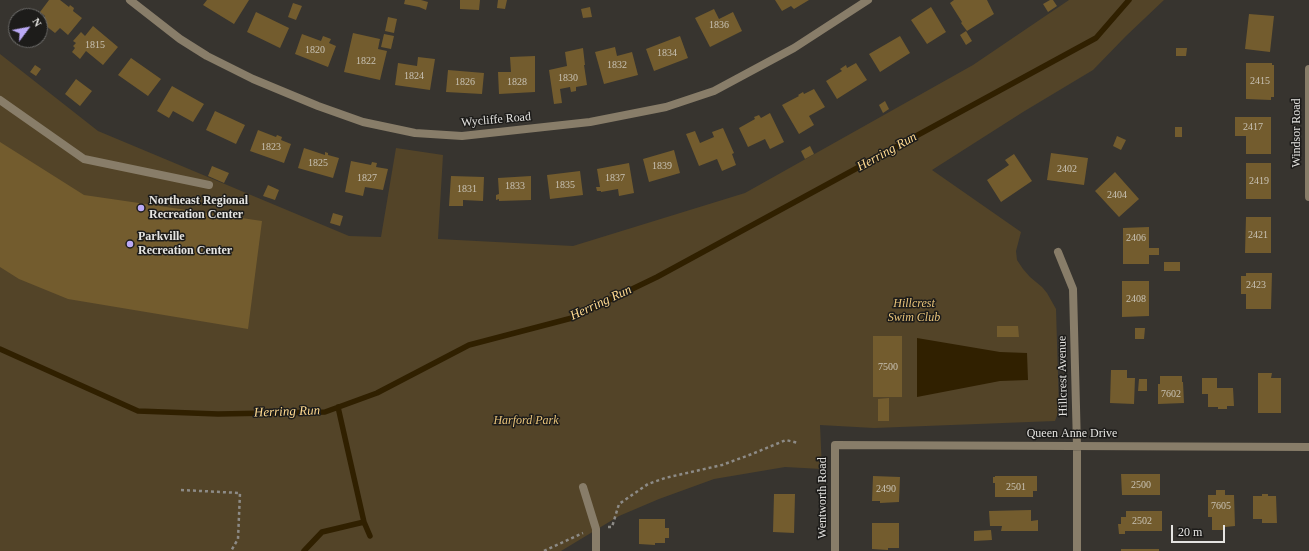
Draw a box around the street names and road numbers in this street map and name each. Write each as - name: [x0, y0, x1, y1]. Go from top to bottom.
- street label: Windsor Road: [1290, 98, 1304, 168]
- street label: Wycliffe Road: [460, 110, 532, 130]
- street label: Hillcrest Avenue: [1055, 336, 1071, 416]
- street label: Queen Anne Drive: [1027, 427, 1117, 441]
- street label: Wentworth Road: [816, 457, 830, 539]

